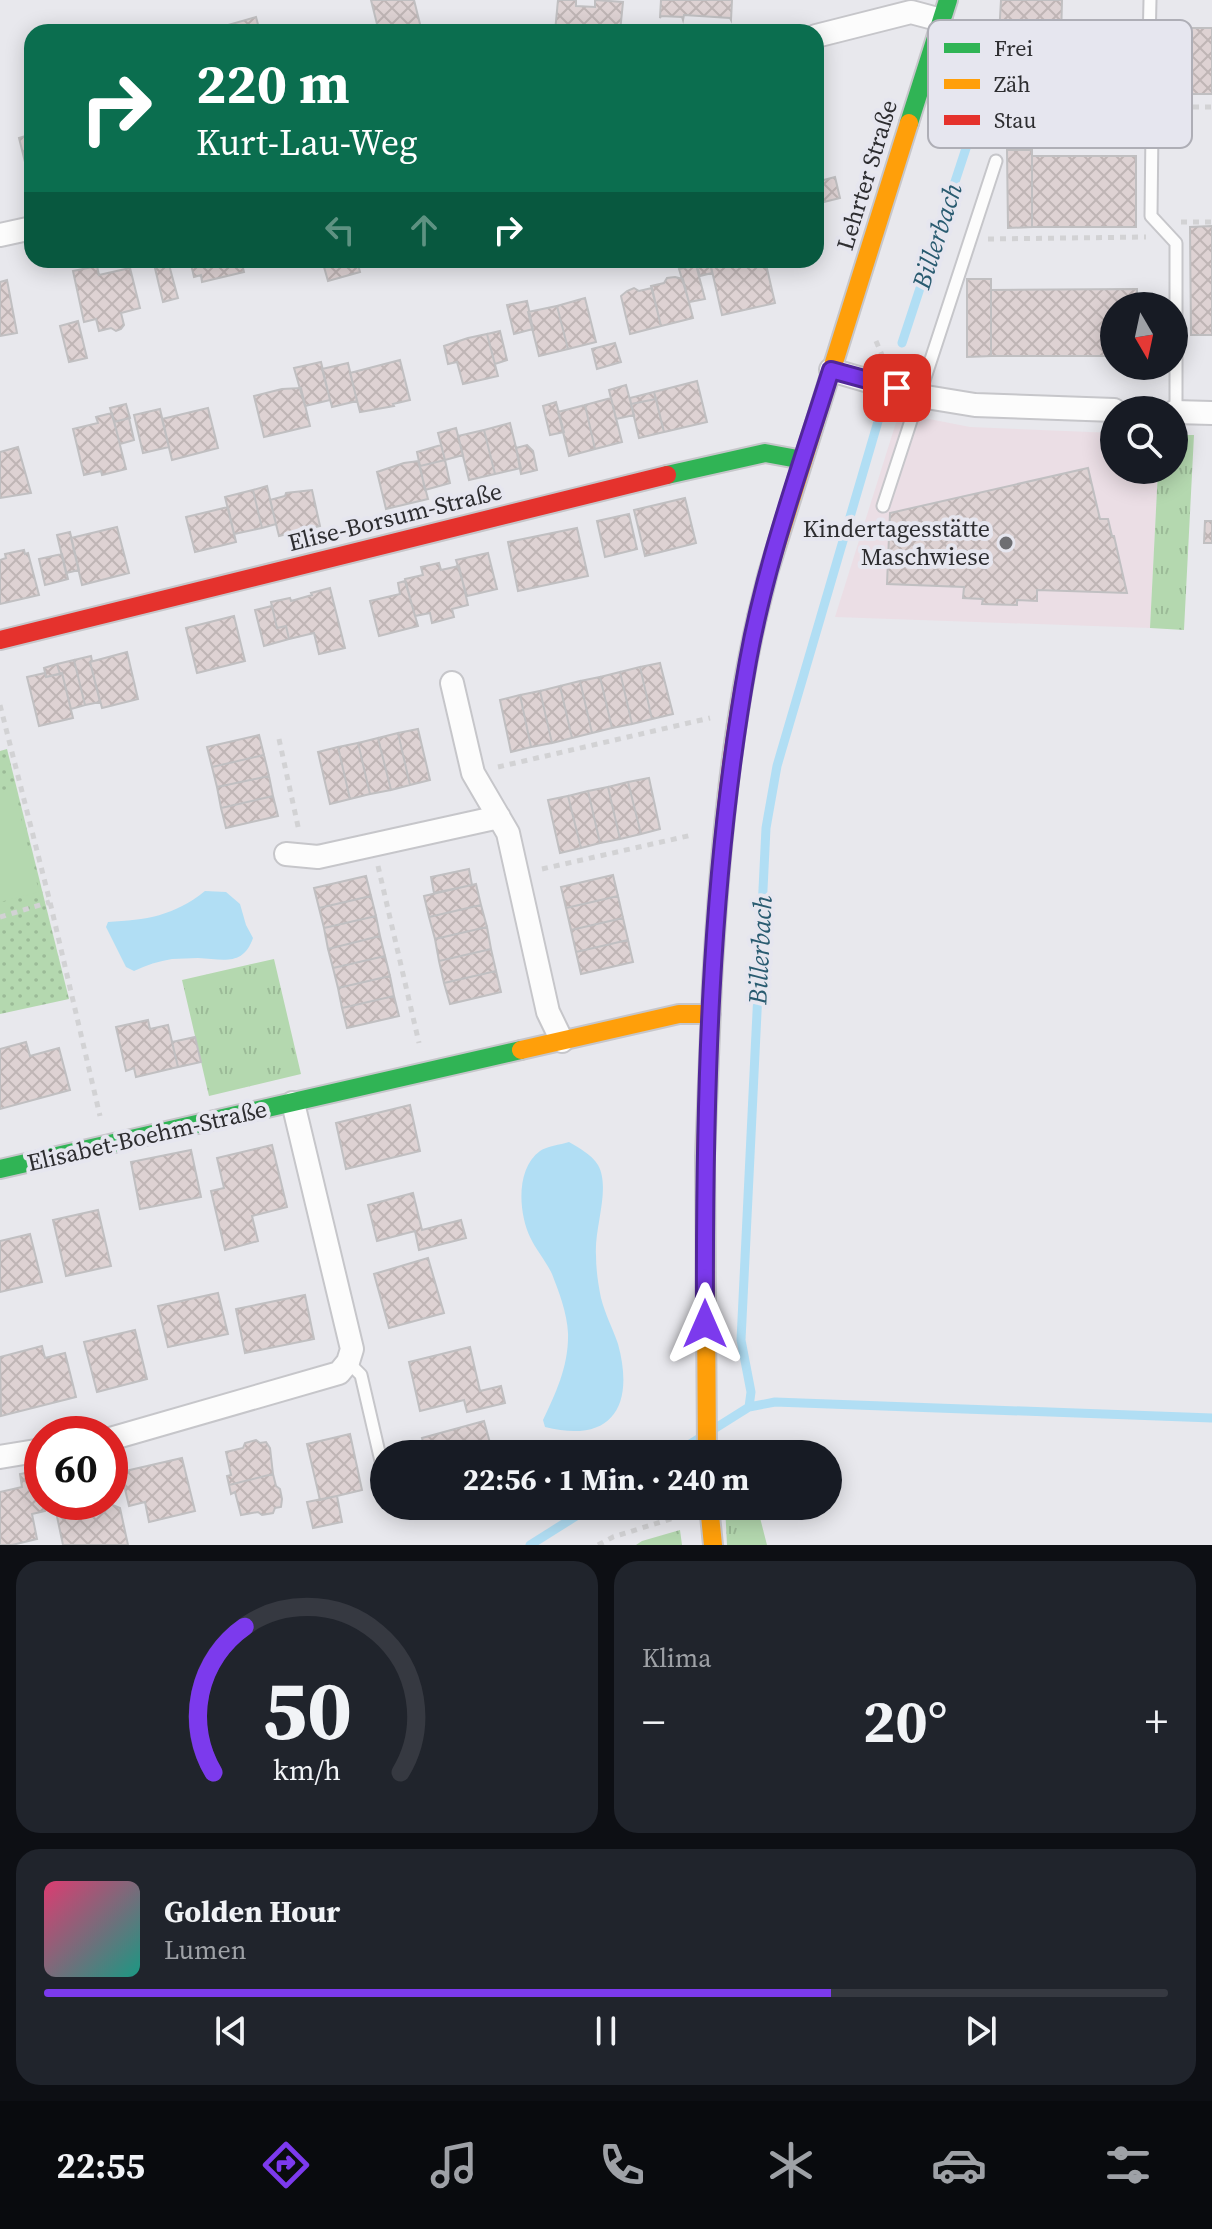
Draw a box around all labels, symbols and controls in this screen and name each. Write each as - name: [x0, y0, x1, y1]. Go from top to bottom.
- legend: [928, 20, 1192, 148]
- text: Frei: [994, 33, 1033, 63]
- text: 220 m: [196, 45, 350, 122]
- icon: right: [64, 56, 168, 160]
- text: Zäh: [994, 69, 1031, 99]
- street label: Lehrter Straße: [828, 96, 905, 254]
- text: Stau: [994, 105, 1036, 135]
- text: Kurt-Lau-Weg: [196, 118, 418, 167]
- water label: Billerbach: [903, 178, 971, 295]
- icon: left: [318, 208, 362, 252]
- icon: ahead: [402, 208, 446, 252]
- icon: right: [486, 208, 530, 252]
- north arrow: [1100, 292, 1188, 380]
- map controls: [1100, 292, 1188, 484]
- pin: [863, 354, 931, 422]
- icon: arrive: [875, 366, 919, 410]
- button: search: [1100, 396, 1188, 484]
- street label: Elise-Borsum-Straße: [285, 474, 505, 559]
- place label: Kindertagesstätte Maschwiese: [803, 512, 990, 573]
- marker: Kindertagesstätte Maschwiese: [997, 534, 1015, 552]
- water label: Billerbach: [739, 894, 781, 1007]
- street label: Elisabet-Boehm-Straße: [24, 1092, 270, 1179]
- position arrow: [663, 1282, 747, 1366]
- speed limit sign: 60: [24, 1416, 128, 1520]
- text: 22:56 · 1 Min. · 240 m: [463, 1459, 749, 1500]
- text: Klima: [642, 1640, 712, 1676]
- text: 50: [262, 1653, 352, 1767]
- text: 20°: [863, 1680, 947, 1762]
- text: −: [642, 1691, 665, 1752]
- text: +: [1145, 1691, 1168, 1752]
- text: km/h: [273, 1750, 341, 1790]
- text: Golden Hour: [164, 1891, 340, 1932]
- text: Lumen: [164, 1932, 246, 1968]
- icon: previous: [209, 2009, 253, 2053]
- icon: pause: [584, 2009, 628, 2053]
- icon: next: [959, 2009, 1003, 2053]
- icon: directions: [258, 2137, 314, 2193]
- icon: music: [426, 2137, 482, 2193]
- icon: phone: [594, 2137, 650, 2193]
- icon: climate: [763, 2137, 819, 2193]
- icon: car: [931, 2137, 987, 2193]
- icon: filters: [1100, 2137, 1156, 2193]
- text: 22:55: [56, 2141, 145, 2190]

